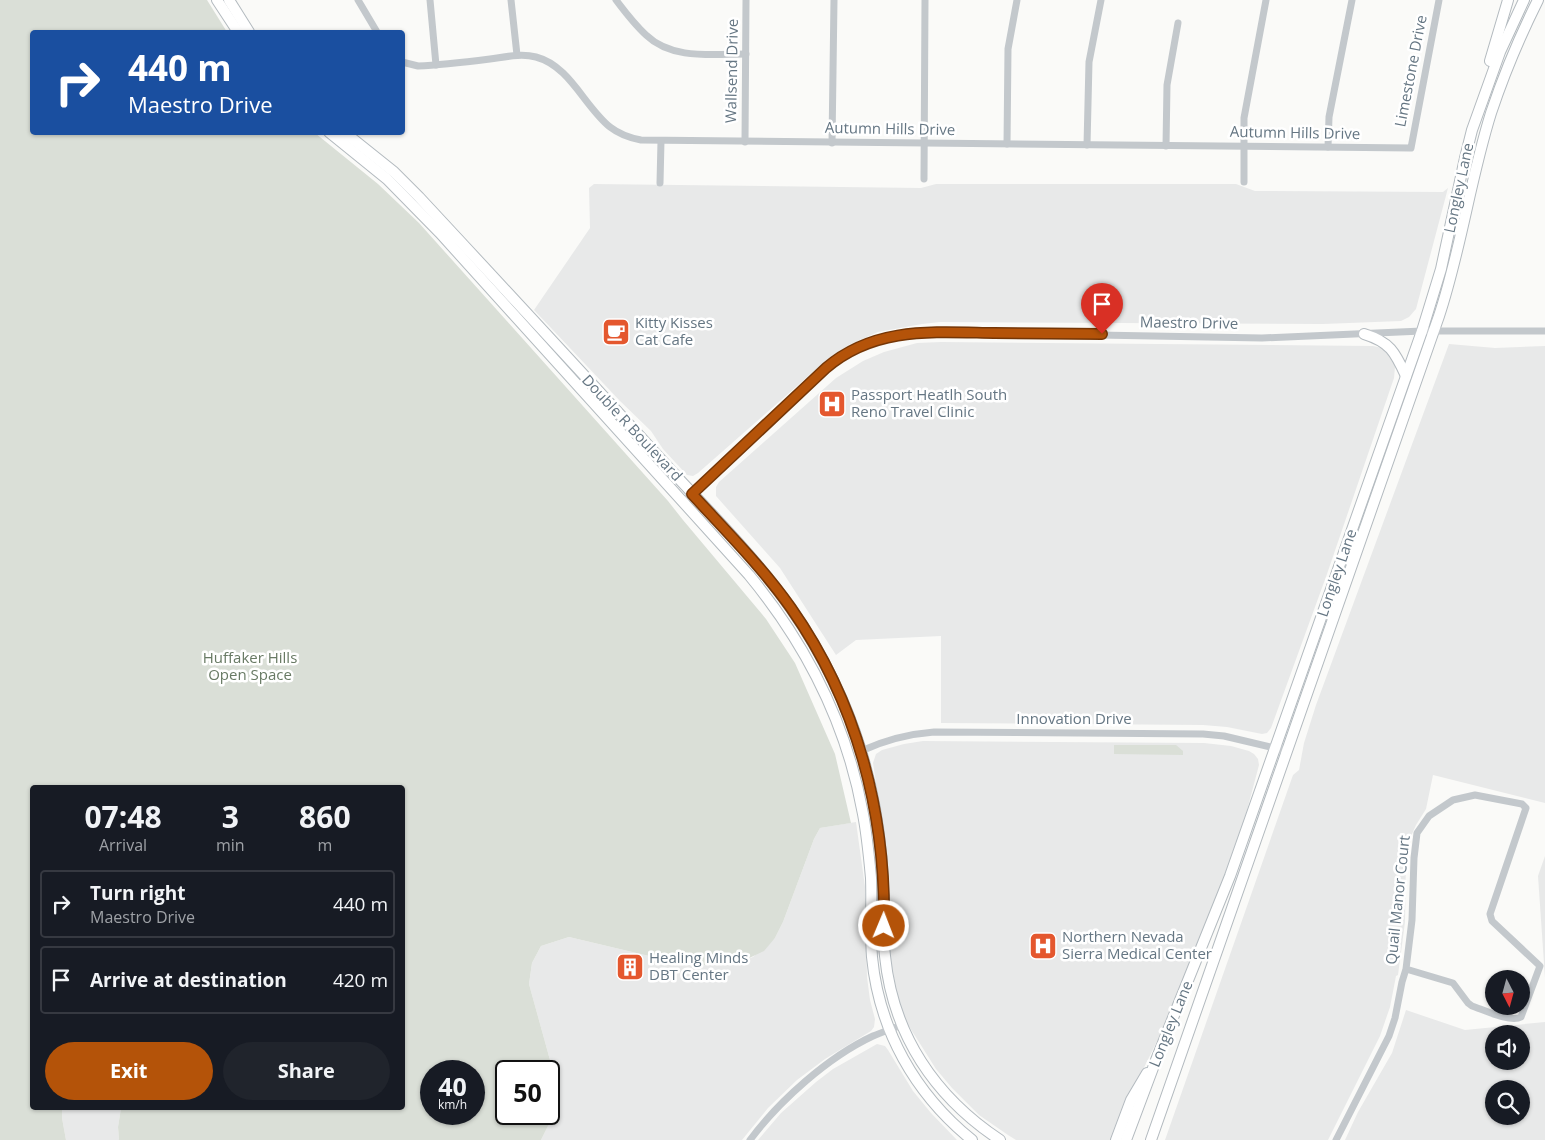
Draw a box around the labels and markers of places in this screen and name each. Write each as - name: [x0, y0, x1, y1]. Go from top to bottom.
- pin: [1081, 283, 1123, 334]
- place label: Kitty Kisses Cat Cafe: [635, 312, 713, 349]
- cafe icon: Kitty Kisses Cat Cafe: [601, 317, 631, 347]
- place label: Passport Heatlh South Reno Travel Clinic: [851, 384, 1007, 421]
- hospital icon: Passport Heatlh South Reno Travel Clinic: [817, 389, 847, 419]
- place label: Northern Nevada Sierra Medical Center: [1062, 926, 1212, 963]
- hospital icon: Northern Nevada Sierra Medical Center: [1028, 931, 1058, 961]
- place label: Healing Minds DBT Center: [649, 947, 748, 984]
- building icon: Healing Minds DBT Center: [615, 952, 645, 982]

